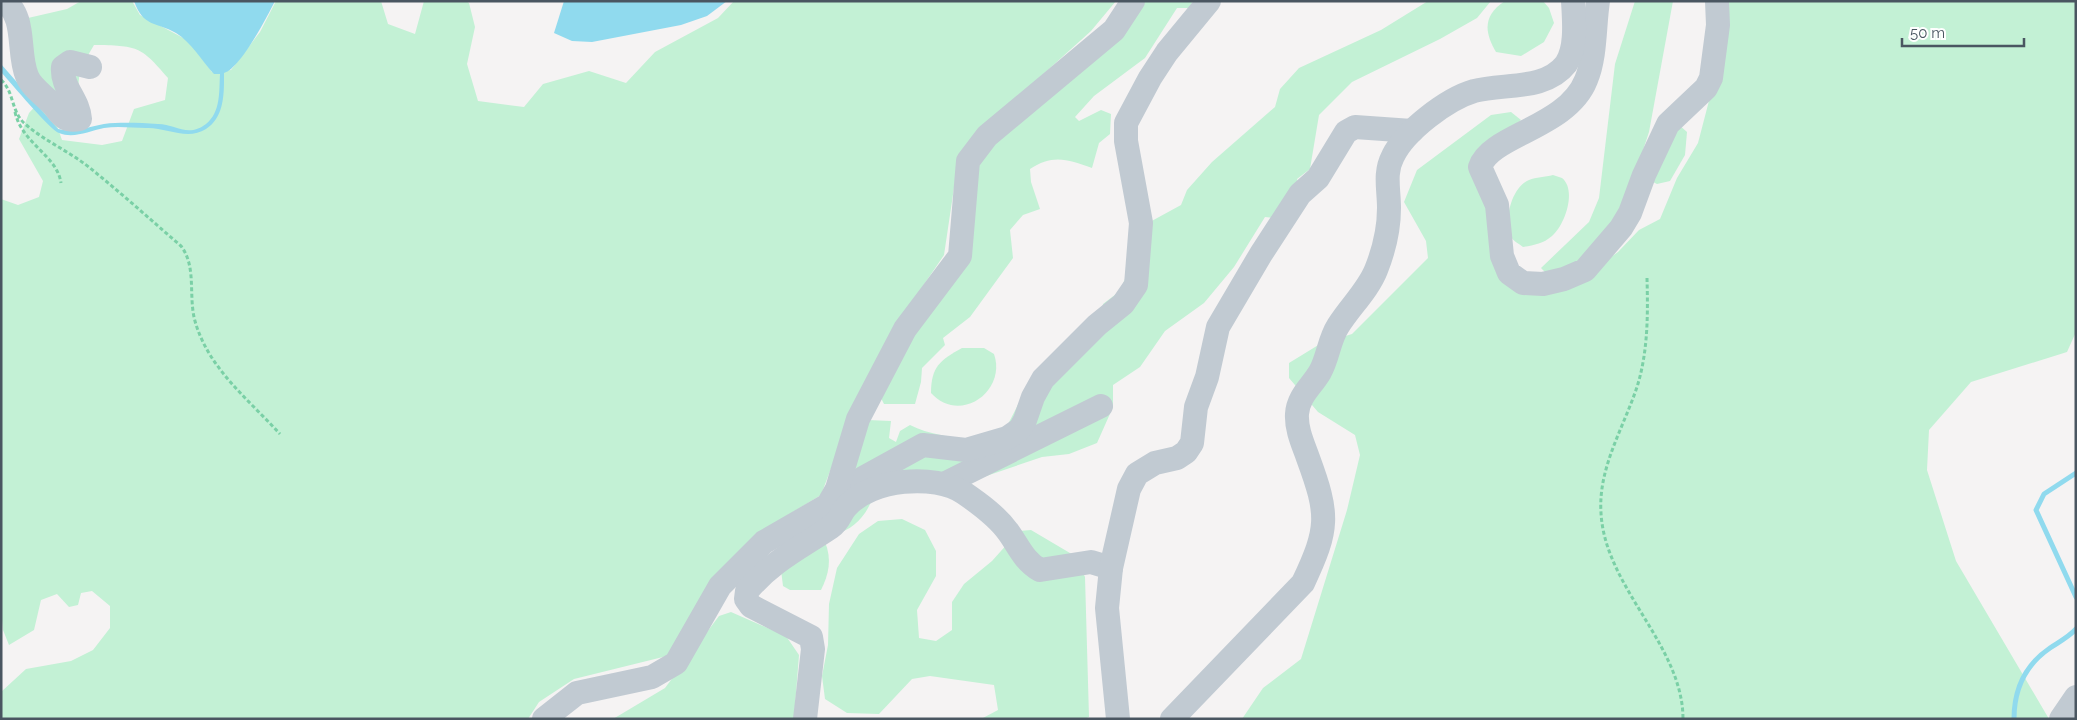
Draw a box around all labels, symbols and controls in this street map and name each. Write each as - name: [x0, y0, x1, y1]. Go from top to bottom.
- scale bar: [1902, 15, 2024, 47]
- text: 50 m: [1910, 24, 1945, 42]

